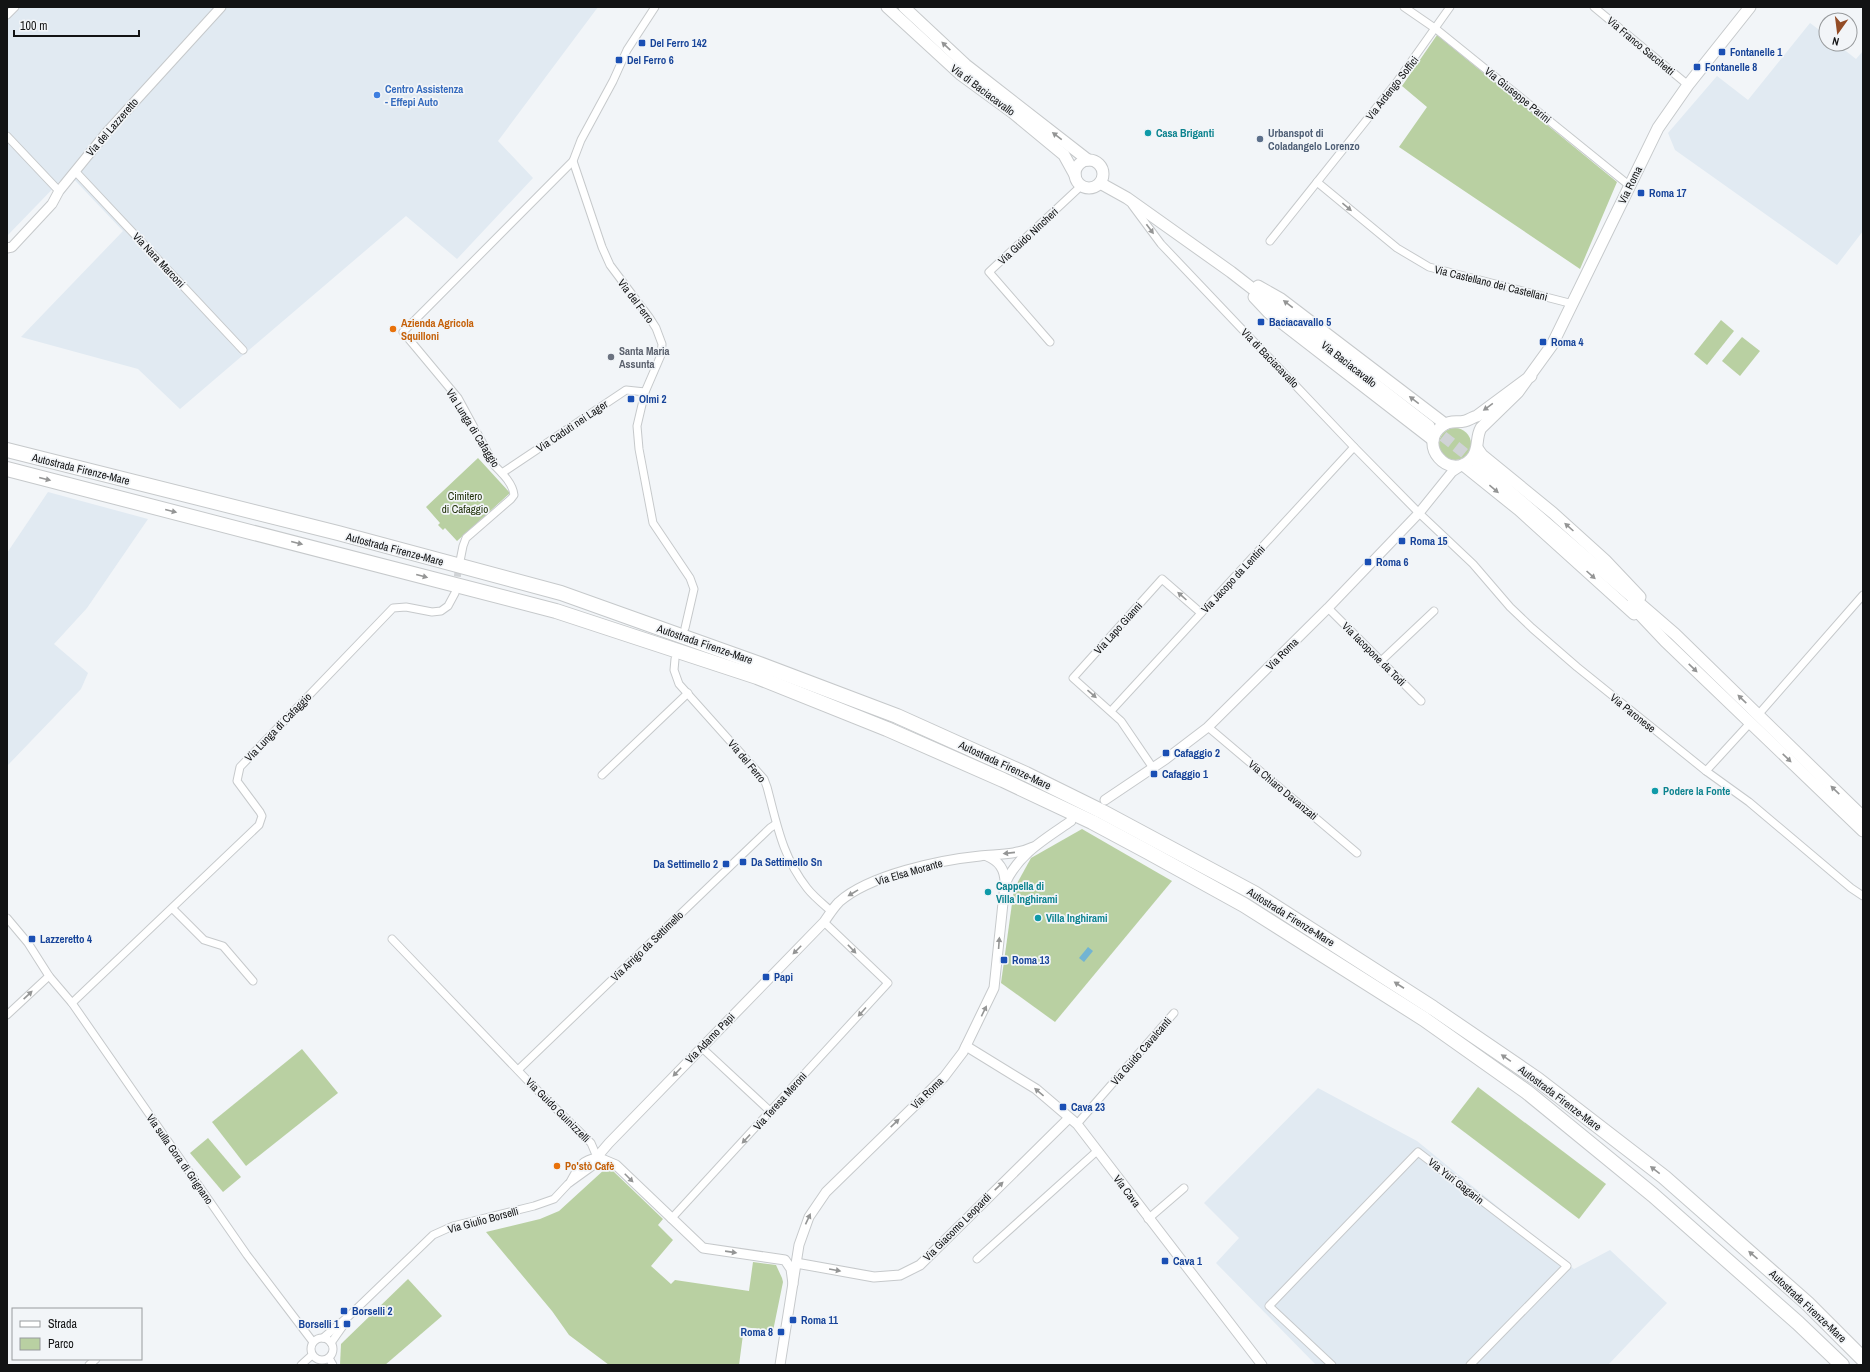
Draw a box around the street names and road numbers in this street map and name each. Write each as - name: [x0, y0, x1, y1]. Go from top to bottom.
- street label: Via Franco Sacchetti: [1604, 14, 1678, 78]
- street label: Via Ardengo Soffici: [1363, 53, 1421, 123]
- street label: Via di Baciacavallo: [948, 61, 1018, 119]
- street label: Via Giuseppe Parini: [1482, 64, 1554, 126]
- street label: Via del Lazzeretto: [83, 95, 141, 159]
- street label: Via Roma: [1615, 164, 1645, 206]
- street label: Via Guido Nincheri: [995, 205, 1061, 267]
- street label: Via Nara Marconi: [130, 229, 188, 291]
- street label: Via Castellano dei Castellani: [1433, 262, 1549, 304]
- street label: Via del Ferro: [615, 276, 657, 326]
- street label: Via di Baciacavallo: [1238, 325, 1302, 391]
- street label: Via Baciacavallo: [1318, 338, 1380, 390]
- street label: Via Lunga di Cafaggio: [443, 386, 503, 470]
- street label: Via Caduti nei Lager: [534, 397, 610, 455]
- street label: Autostrada Firenze-Mare: [30, 450, 131, 488]
- street label: Autostrada Firenze-Mare: [344, 529, 445, 569]
- street label: Via Jacopo da Lentini: [1198, 542, 1268, 616]
- street label: Via Lapo Gianni: [1091, 599, 1145, 657]
- street label: Via Iacopone da Todi: [1339, 619, 1409, 689]
- street label: Autostrada Firenze-Mare: [654, 621, 755, 667]
- street label: Via Roma: [1263, 635, 1301, 673]
- street label: Via Lunga di Cafaggio: [242, 690, 314, 764]
- street label: Via Paronese: [1607, 690, 1659, 736]
- street label: Via del Ferro: [725, 737, 769, 785]
- street label: Autostrada Firenze-Mare: [956, 737, 1053, 793]
- street label: Via Chiaro Davanzati: [1246, 757, 1320, 823]
- street label: Via Elsa Morante: [874, 856, 944, 888]
- street label: Autostrada Firenze-Mare: [1244, 884, 1337, 950]
- street label: Via Arrigo da Settimello: [608, 908, 686, 984]
- street label: Via Adamo Papi: [682, 1010, 738, 1066]
- street label: Via Guido Cavalcanti: [1108, 1014, 1174, 1088]
- street label: Autostrada Firenze-Mare: [1515, 1062, 1604, 1134]
- street label: Via Teresa Meroni: [750, 1069, 810, 1133]
- street label: Via Roma: [908, 1074, 946, 1112]
- street label: Via Guido Guinizzelli: [523, 1075, 593, 1145]
- street label: Via sulla Gora di Grignano: [144, 1111, 216, 1207]
- street label: Via Yuri Gagarin: [1425, 1155, 1487, 1207]
- street label: Via Cava: [1110, 1172, 1144, 1210]
- street label: Via Giacomo Leopardi: [920, 1190, 994, 1264]
- street label: Via Giulio Borselli: [446, 1204, 520, 1236]
- street label: Autostrada Firenze-Mare: [1766, 1266, 1849, 1345]

